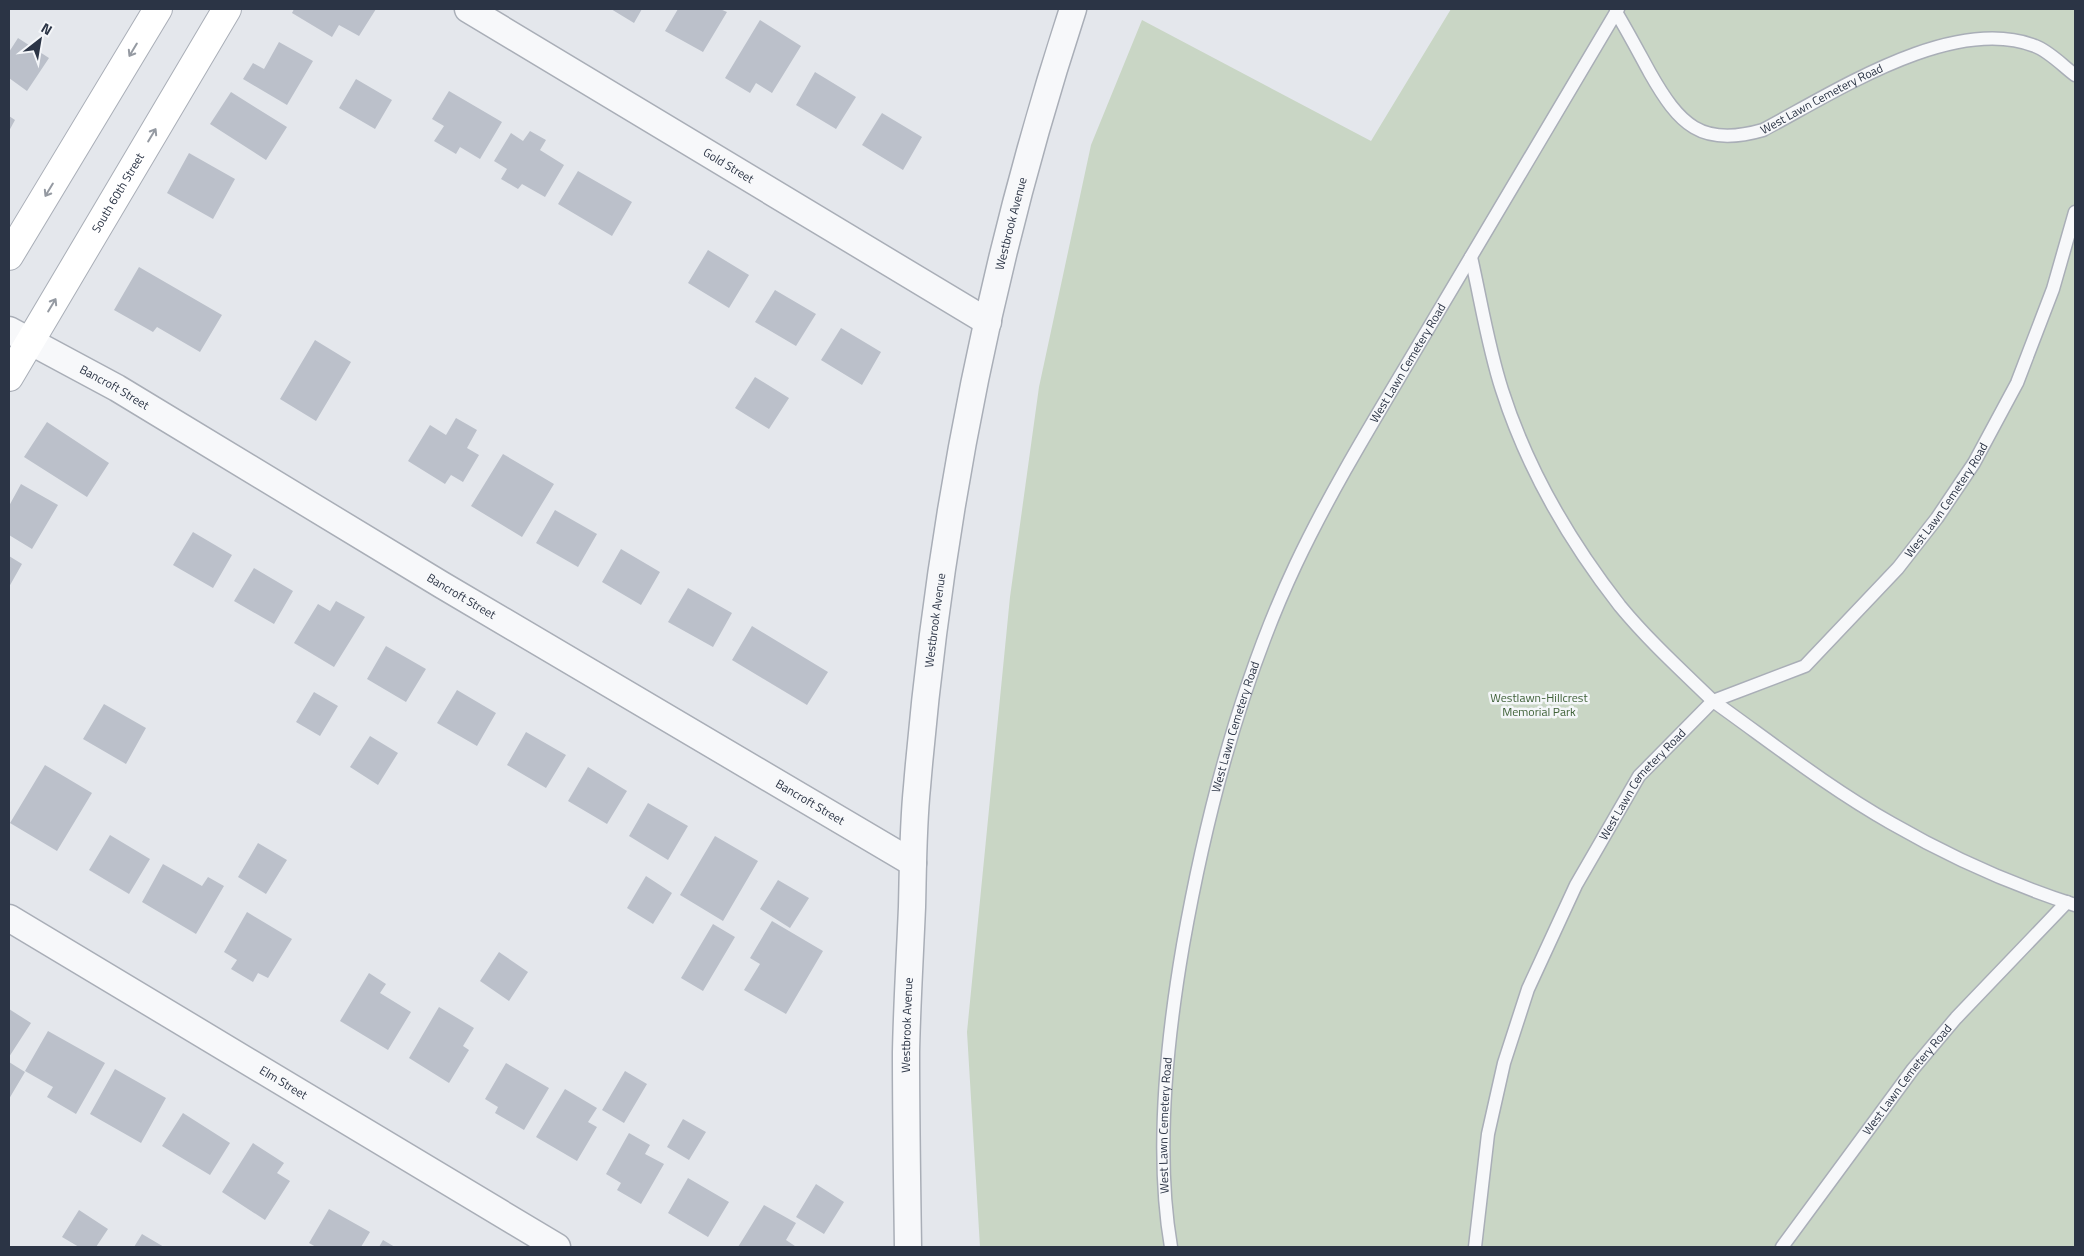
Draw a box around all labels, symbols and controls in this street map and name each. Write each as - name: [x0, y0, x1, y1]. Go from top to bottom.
- north arrow: [15, 15, 65, 65]
- text: N: [37, 17, 57, 40]
- one-way arrow: [127, 43, 137, 57]
- street label: West Lawn Cemetery Road: [1757, 58, 1886, 139]
- one-way arrow: [148, 129, 158, 143]
- street label: Gold Street: [700, 143, 758, 188]
- street label: South 60th Street: [86, 148, 149, 236]
- street label: Westbrook Avenue: [990, 175, 1032, 272]
- one-way arrow: [43, 182, 53, 196]
- one-way arrow: [47, 299, 57, 313]
- street label: West Lawn Cemetery Road: [1364, 299, 1450, 426]
- street label: Bancroft Street: [76, 360, 154, 415]
- street label: West Lawn Cemetery Road: [1899, 439, 1992, 562]
- street label: Bancroft Street: [423, 568, 500, 624]
- street label: Westbrook Avenue: [919, 572, 950, 669]
- street label: West Lawn Cemetery Road: [1206, 658, 1264, 795]
- park label: Westlawn-Hillcrest Memorial Park: [1490, 688, 1588, 721]
- street label: West Lawn Cemetery Road: [1594, 724, 1690, 844]
- street label: Bancroft Street: [772, 774, 849, 830]
- street label: Westbrook Avenue: [896, 977, 918, 1073]
- street label: West Lawn Cemetery Road: [1857, 1020, 1956, 1139]
- street label: West Lawn Cemetery Road: [1153, 1056, 1177, 1194]
- street label: Elm Street: [256, 1060, 312, 1104]

